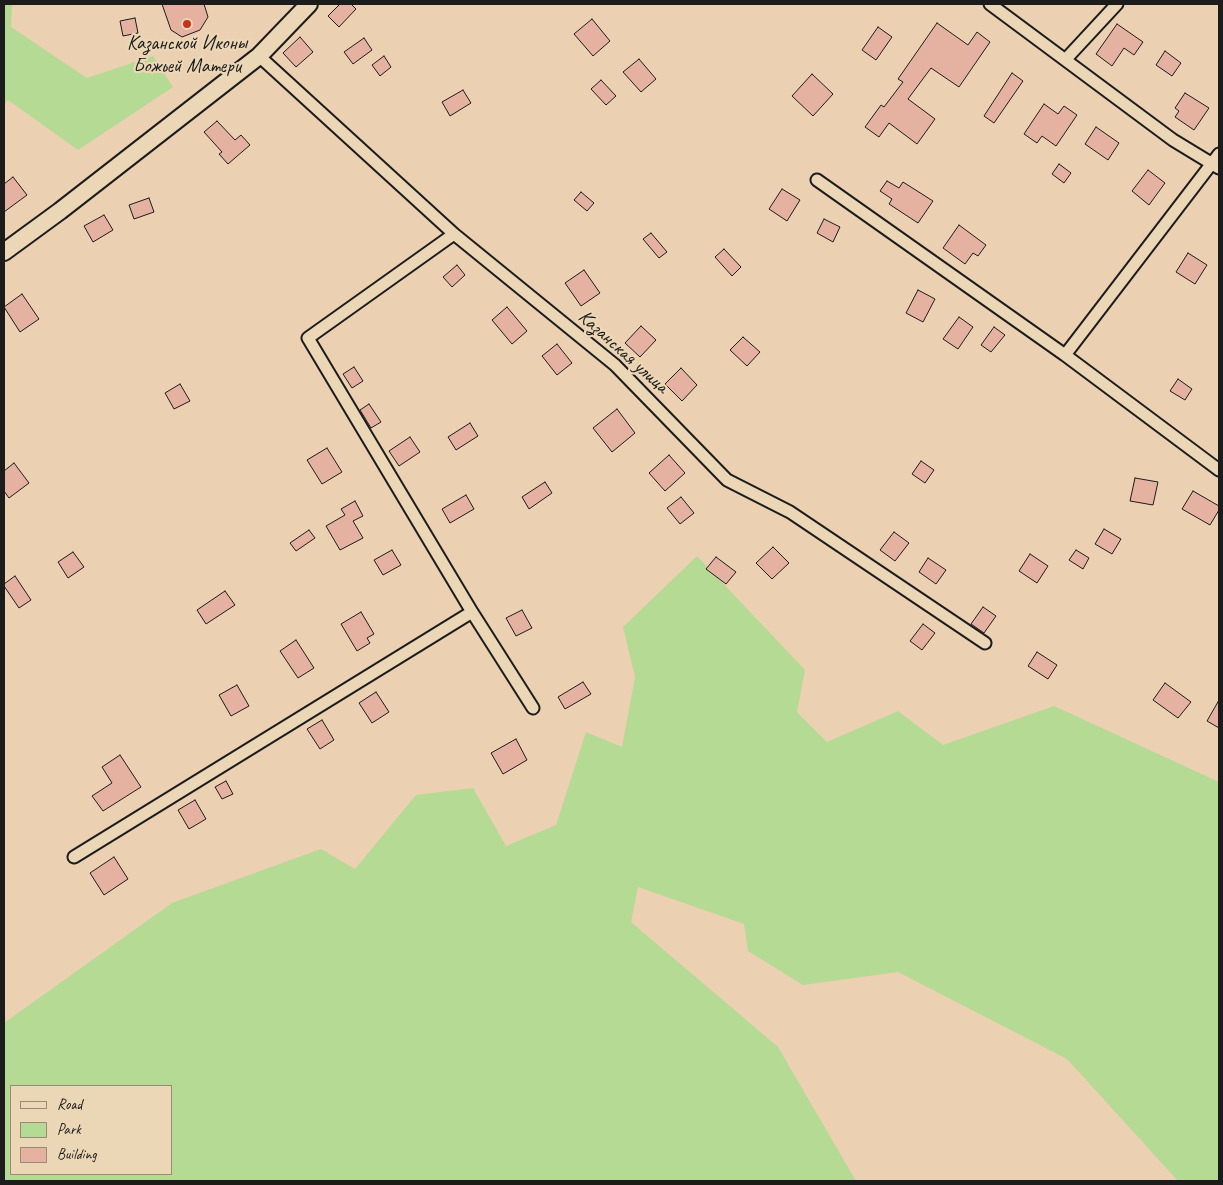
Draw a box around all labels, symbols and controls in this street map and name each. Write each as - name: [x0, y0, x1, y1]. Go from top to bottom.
- marker: Казанской Иконы Божьей Матери: [181, 18, 193, 30]
- place label: Казанской Иконы Божьей Матери: [127, 32, 247, 79]
- street label: Казанская улица: [573, 305, 673, 399]
- legend: [10, 1085, 172, 1175]
- text: Road: [57, 1095, 82, 1114]
- text: Park: [57, 1120, 81, 1139]
- text: Building: [57, 1145, 96, 1164]

